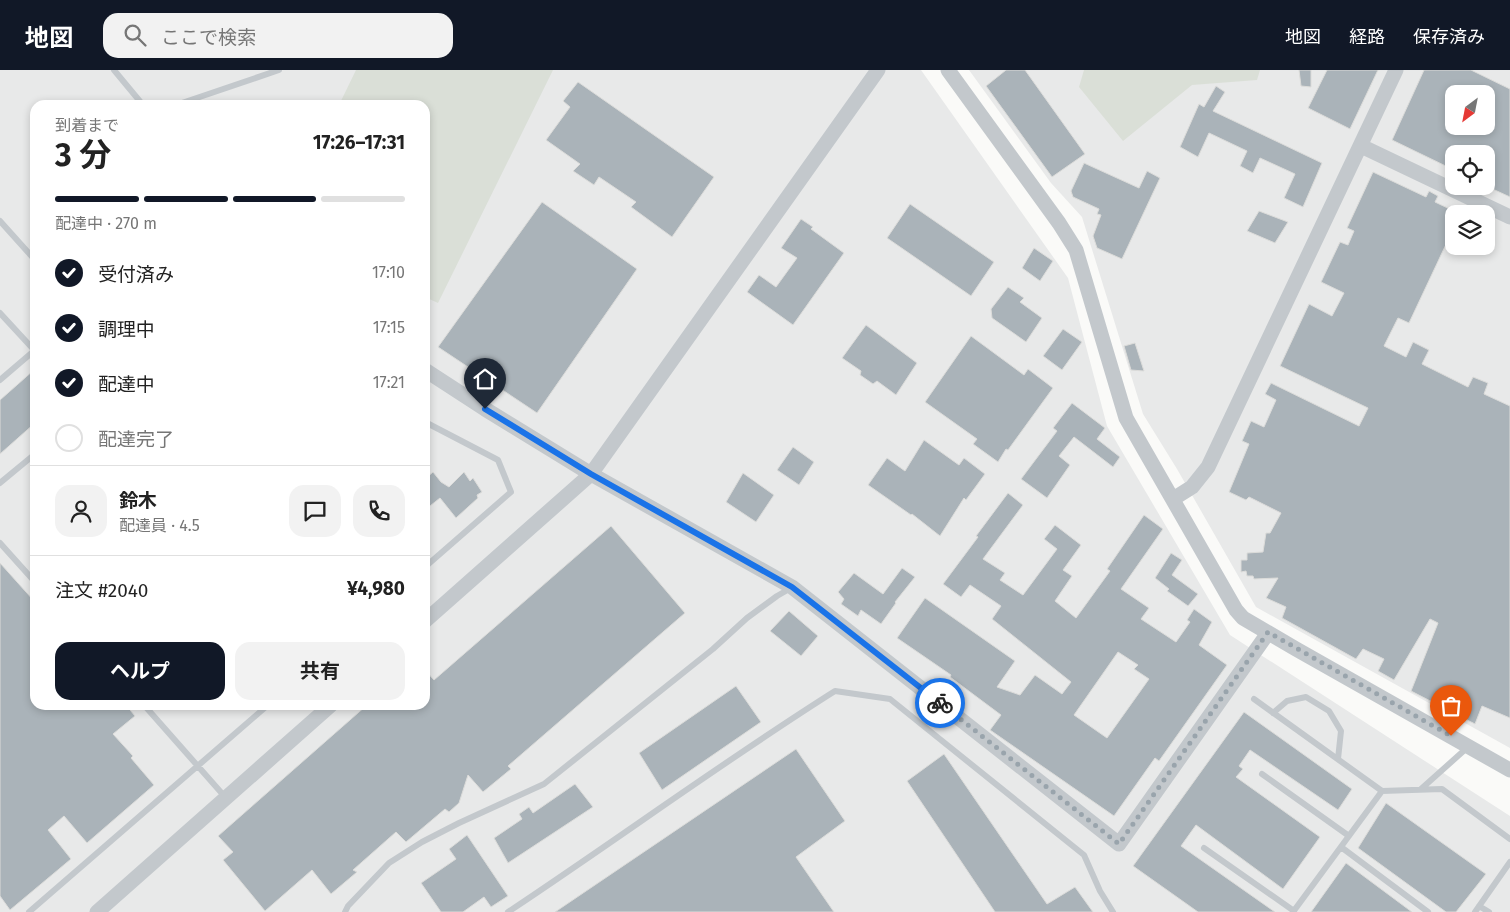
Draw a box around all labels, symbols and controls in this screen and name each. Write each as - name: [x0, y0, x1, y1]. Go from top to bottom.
- search box: [103, 13, 453, 58]
- icon: search: [121, 21, 149, 49]
- text: 地図: [25, 24, 73, 52]
- text: ここで検索: [161, 26, 256, 49]
- text: 地図: [1285, 26, 1321, 48]
- text: 経路: [1349, 26, 1385, 48]
- text: 保存済み: [1413, 26, 1485, 48]
- north arrow: [1445, 85, 1495, 135]
- map controls: [1445, 85, 1495, 255]
- text: 到着まで: [55, 116, 119, 135]
- text: 17:26–17:31: [313, 131, 405, 154]
- text: 3 分: [55, 136, 111, 174]
- button: locate: [1445, 145, 1495, 195]
- button: layers: [1445, 205, 1495, 255]
- text: 配達中 · 270 m: [55, 214, 157, 233]
- icon: check: [55, 259, 83, 287]
- text: 受付済み: [98, 263, 174, 286]
- text: 17:10: [372, 263, 405, 282]
- icon: check: [55, 314, 83, 342]
- text: 調理中: [98, 318, 155, 341]
- text: 17:15: [373, 318, 405, 337]
- pin: [464, 358, 506, 409]
- icon: home: [471, 365, 499, 393]
- icon: check: [55, 369, 83, 397]
- text: 配達中: [98, 373, 155, 396]
- text: 17:21: [373, 373, 405, 392]
- text: 配達完了: [98, 428, 174, 451]
- button: person: [55, 485, 107, 537]
- button: chat: [289, 485, 341, 537]
- button: phone: [353, 485, 405, 537]
- text: 鈴木: [119, 489, 157, 512]
- text: 配達員 · 4.5: [119, 516, 200, 535]
- text: ¥4,980: [347, 577, 405, 600]
- text: 注文 #2040: [55, 579, 148, 602]
- button: ヘルプ: [55, 642, 225, 700]
- button: 共有: [235, 642, 405, 700]
- courier: [915, 678, 965, 728]
- pin: [1430, 685, 1472, 736]
- icon: bike: [926, 689, 954, 717]
- icon: bag: [1437, 692, 1465, 720]

